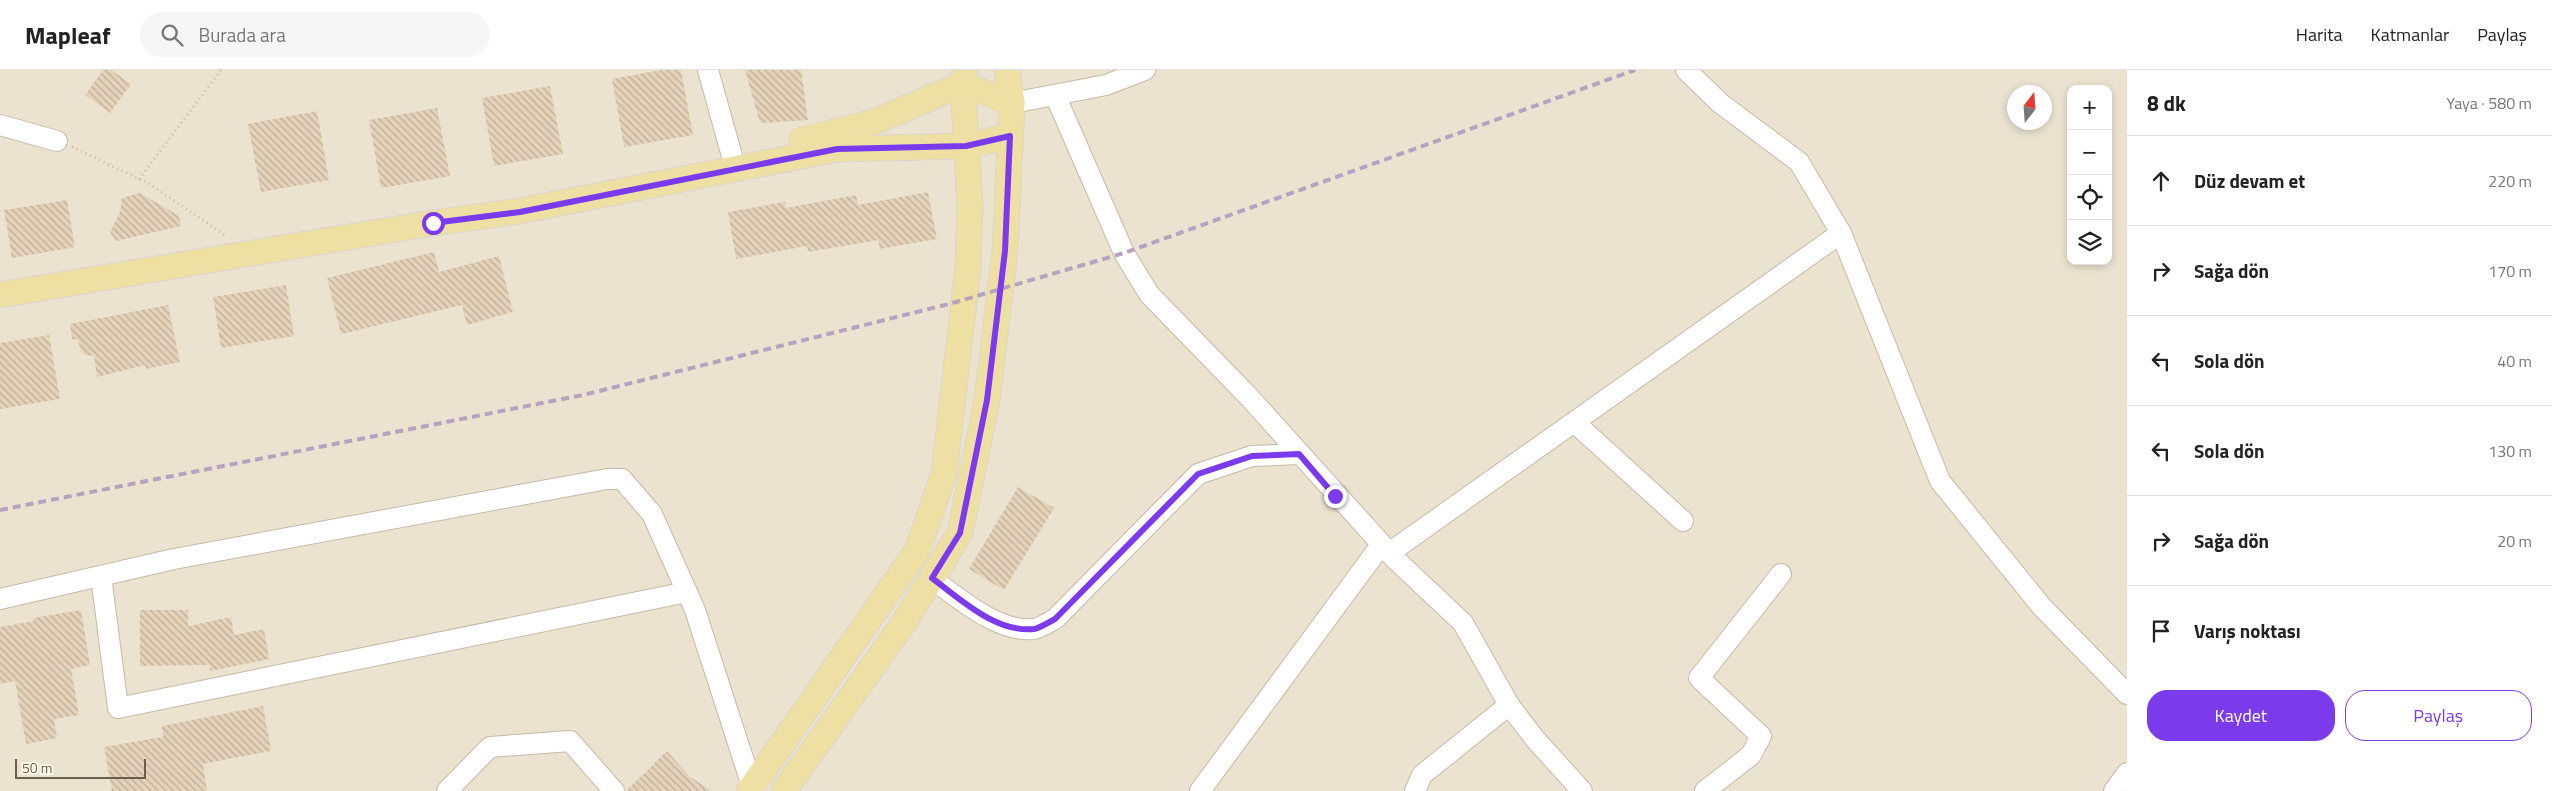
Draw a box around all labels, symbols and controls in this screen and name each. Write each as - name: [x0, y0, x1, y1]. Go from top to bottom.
- search box: [140, 12, 490, 57]
- text: Mapleaf: [25, 17, 110, 53]
- text: Burada ara: [198, 20, 286, 49]
- icon: search: [158, 21, 186, 49]
- text: Harita: [2296, 21, 2343, 48]
- text: Katmanlar: [2371, 21, 2449, 48]
- text: Paylaş: [2477, 21, 2527, 48]
- north arrow: [2007, 85, 2052, 130]
- map controls: [2067, 85, 2112, 265]
- button: +: [2067, 85, 2112, 130]
- text: 8 dk: [2147, 87, 2186, 119]
- text: Yaya · 580 m: [2447, 91, 2532, 115]
- button: −: [2067, 130, 2112, 175]
- text: Düz devam et: [2194, 166, 2305, 195]
- icon: ahead: [2147, 167, 2175, 195]
- text: 220 m: [2488, 169, 2532, 193]
- button: locate: [2067, 175, 2112, 220]
- route start: [422, 212, 445, 235]
- button: layers: [2067, 220, 2112, 265]
- text: Sağa dön: [2194, 256, 2269, 285]
- icon: right: [2147, 257, 2175, 285]
- text: 170 m: [2488, 259, 2532, 283]
- text: Sola dön: [2194, 346, 2265, 375]
- icon: left: [2147, 347, 2175, 375]
- text: 40 m: [2497, 349, 2532, 373]
- text: Sola dön: [2194, 436, 2265, 465]
- icon: left: [2147, 437, 2175, 465]
- text: 130 m: [2488, 439, 2532, 463]
- route end: [1324, 485, 1347, 508]
- text: Sağa dön: [2194, 526, 2269, 555]
- icon: right: [2147, 527, 2175, 555]
- text: 20 m: [2497, 529, 2532, 553]
- text: Varış noktası: [2194, 616, 2301, 645]
- icon: arrive: [2147, 617, 2175, 645]
- button: Kaydet: [2147, 690, 2335, 741]
- button: Paylaş: [2345, 690, 2532, 741]
- scale bar: [15, 756, 146, 779]
- text: 50 m: [22, 757, 52, 778]

